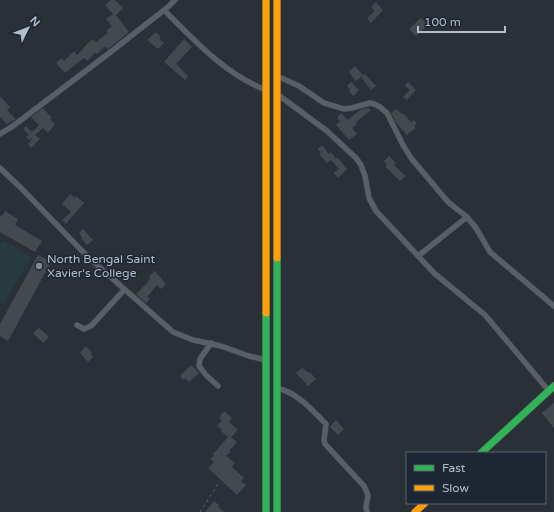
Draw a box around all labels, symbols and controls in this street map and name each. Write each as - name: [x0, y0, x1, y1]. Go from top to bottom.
- north arrow: [8, 8, 48, 48]
- scale bar: [418, 8, 505, 34]
- text: N: [27, 14, 43, 29]
- text: 100 m: [424, 15, 461, 29]
- place label: North Bengal Saint Xavier's College: [47, 252, 155, 280]
- marker: North Bengal Saint Xavier's College: [34, 261, 44, 271]
- legend: [406, 452, 546, 504]
- text: Fast: [442, 461, 466, 475]
- text: Slow: [442, 481, 469, 495]

